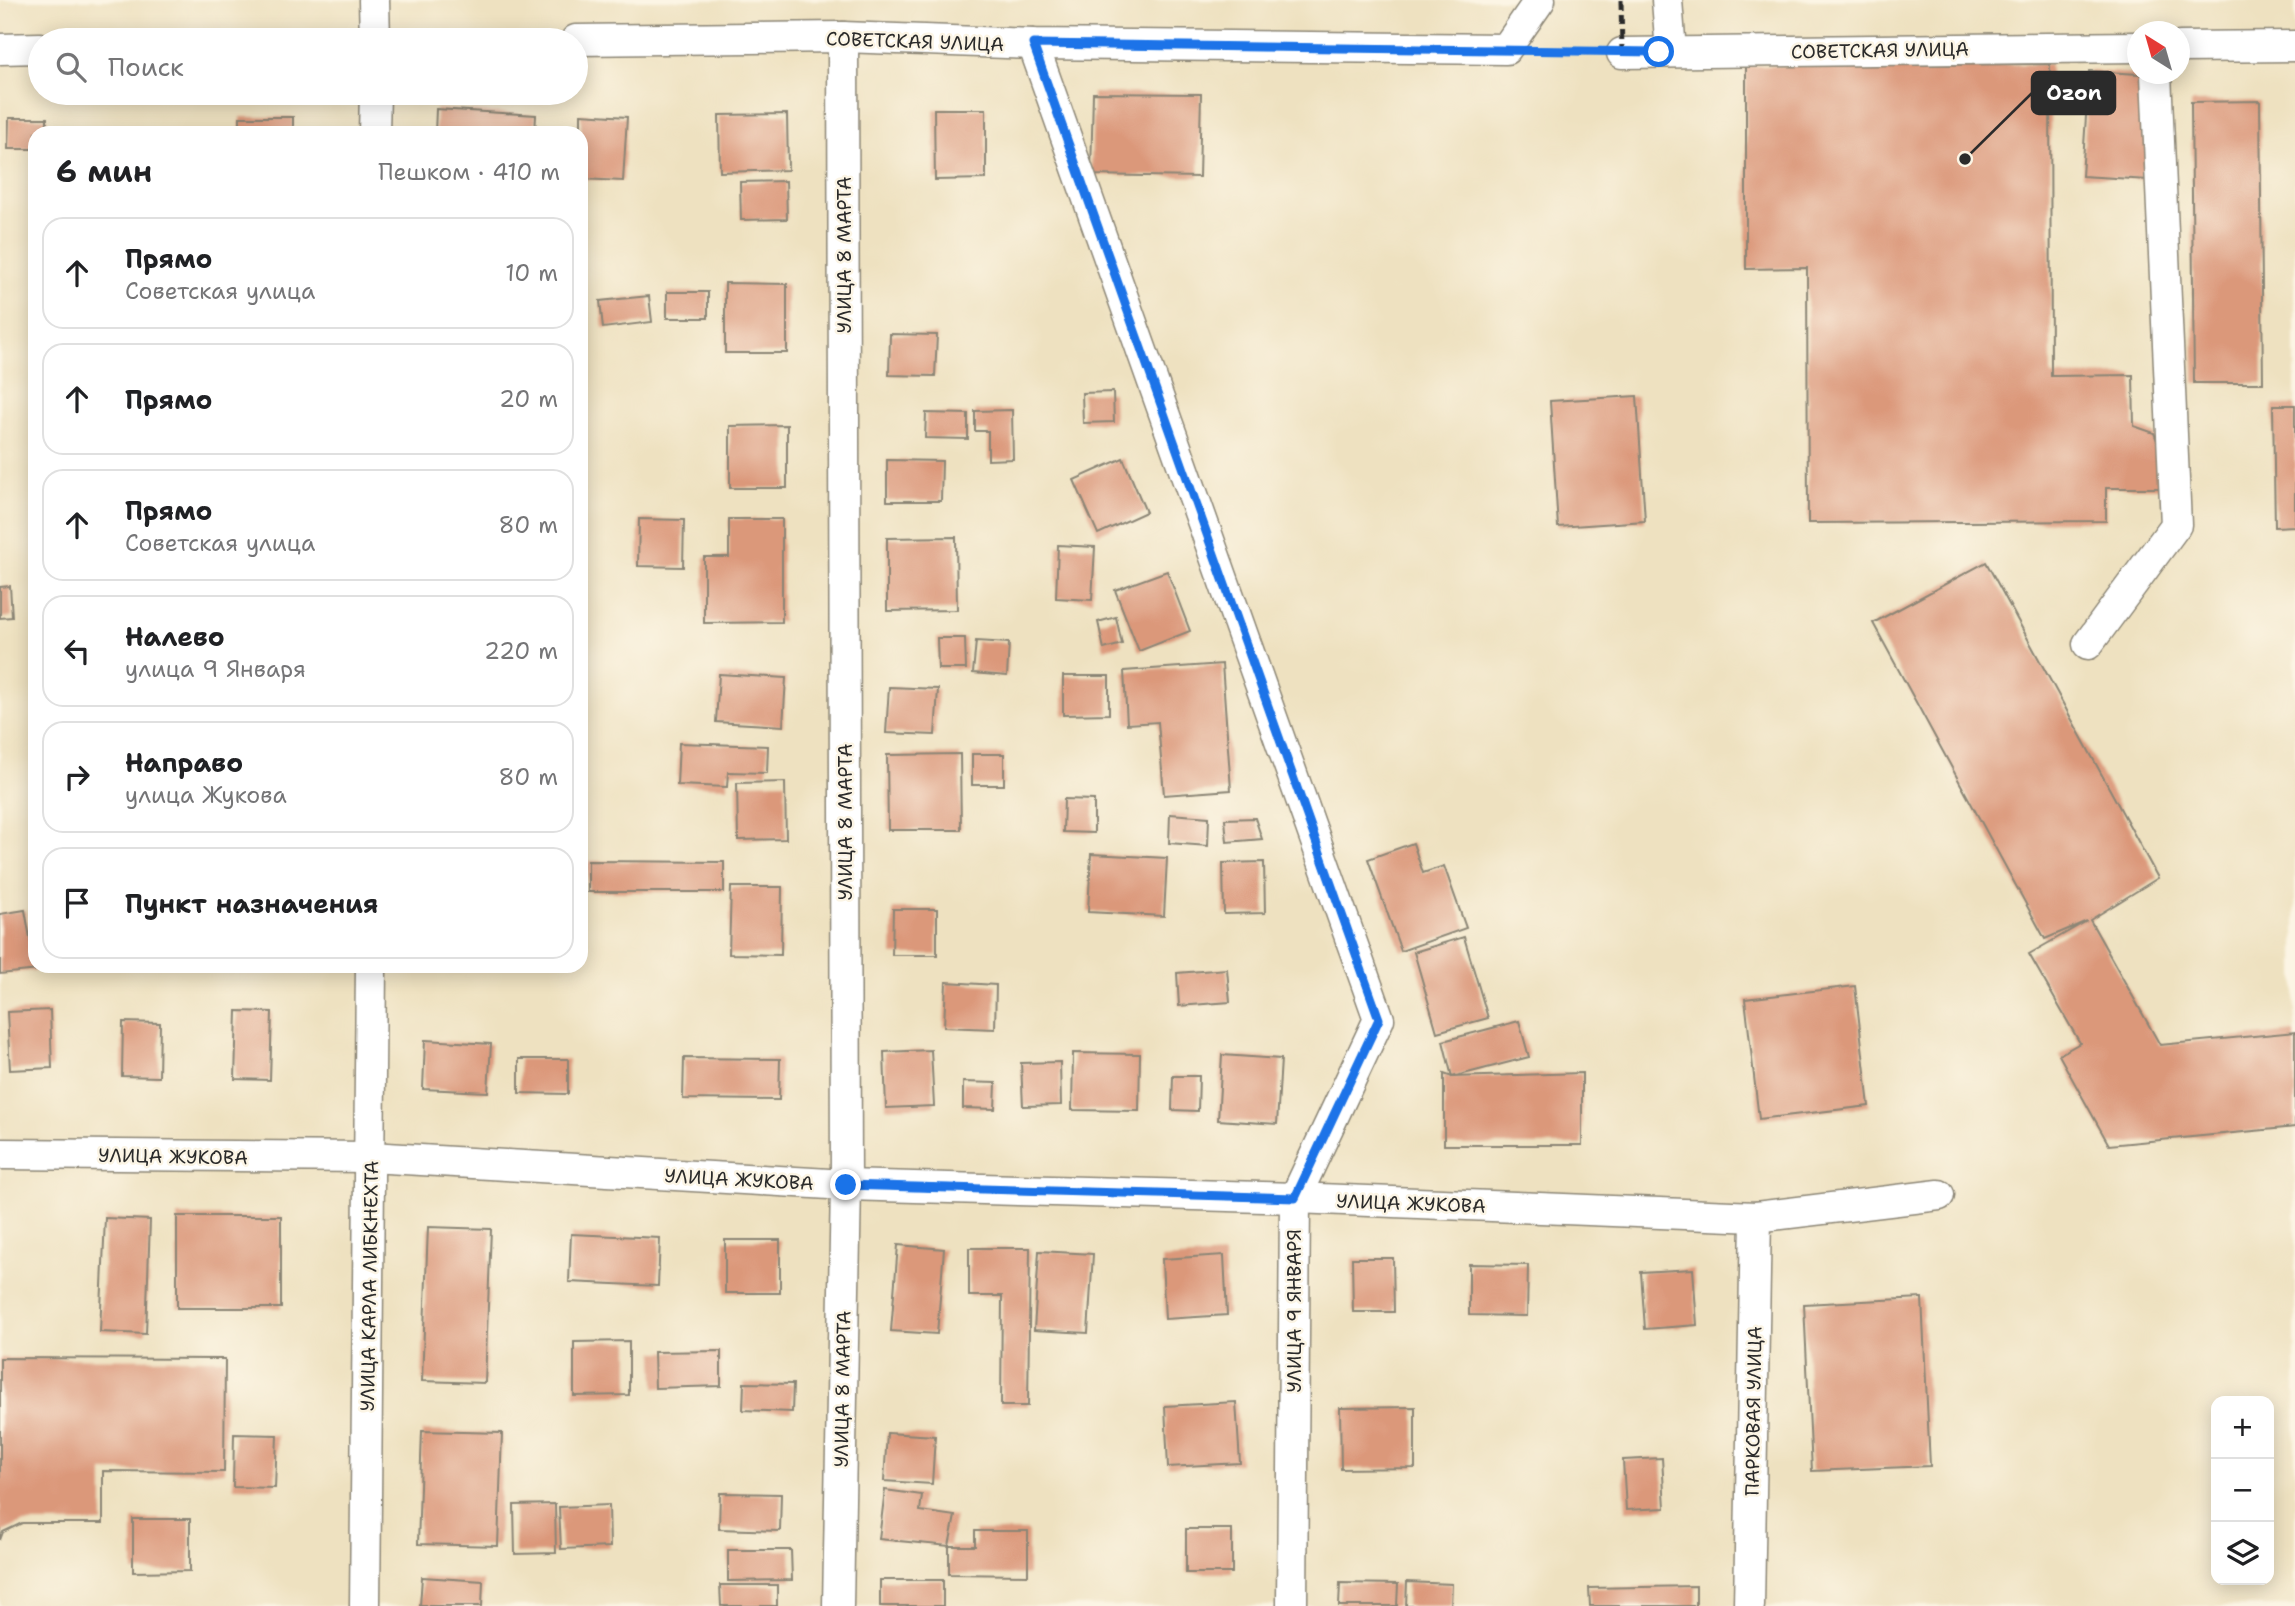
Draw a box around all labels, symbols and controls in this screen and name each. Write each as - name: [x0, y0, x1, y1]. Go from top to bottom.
- north arrow: [2127, 21, 2190, 84]
- street label: СОВЕТСКАЯ УЛИЦА: [826, 26, 1005, 57]
- search box: [28, 28, 588, 105]
- route start: [1643, 36, 1674, 67]
- street label: СОВЕТСКАЯ УЛИЦА: [1791, 36, 1969, 65]
- icon: search: [52, 48, 90, 86]
- text: Поиск: [108, 49, 184, 84]
- callout: Ozon: [2032, 72, 2115, 114]
- text: Ozon: [2046, 79, 2102, 107]
- text: 6 мин: [56, 151, 152, 192]
- text: Пешком · 410 m: [378, 157, 560, 187]
- street label: УЛИЦА 8 МАРТА: [832, 176, 857, 334]
- text: Прямо: [125, 241, 213, 276]
- icon: ahead: [58, 254, 96, 292]
- text: 10 m: [505, 258, 558, 288]
- text: Советская улица: [125, 276, 315, 306]
- icon: ahead: [58, 380, 96, 418]
- text: Прямо: [125, 382, 213, 417]
- text: 20 m: [499, 384, 558, 414]
- text: Прямо: [125, 493, 213, 528]
- icon: ahead: [58, 506, 96, 544]
- text: 80 m: [499, 510, 558, 540]
- text: Советская улица: [125, 528, 315, 558]
- text: Налево: [125, 619, 225, 654]
- icon: left: [58, 632, 96, 670]
- text: 220 m: [484, 636, 558, 666]
- text: улица 9 Января: [125, 654, 306, 684]
- street label: УЛИЦА 8 МАРТА: [833, 743, 858, 901]
- text: Направо: [125, 745, 243, 780]
- icon: right: [58, 758, 96, 796]
- text: 80 m: [499, 762, 558, 792]
- text: улица Жукова: [125, 780, 287, 810]
- icon: arrive: [58, 884, 96, 922]
- text: Пункт назначения: [125, 886, 378, 921]
- street label: УЛИЦА ЖУКОВА: [98, 1143, 248, 1170]
- street label: УЛИЦА КАРЛА ЛИБКНЕХТА: [355, 1160, 384, 1412]
- street label: УЛИЦА ЖУКОВА: [664, 1163, 815, 1196]
- route end: [830, 1169, 861, 1200]
- street label: УЛИЦА ЖУКОВА: [1336, 1188, 1486, 1219]
- street label: УЛИЦА 9 ЯНВАРЯ: [1282, 1229, 1307, 1393]
- street label: УЛИЦА 8 МАРТА: [829, 1310, 856, 1468]
- street label: ПАРКОВАЯ УЛИЦА: [1740, 1326, 1767, 1496]
- map controls: [2211, 1396, 2274, 1585]
- button: +: [2211, 1396, 2274, 1459]
- button: −: [2211, 1459, 2274, 1522]
- button: layers: [2211, 1522, 2274, 1585]

